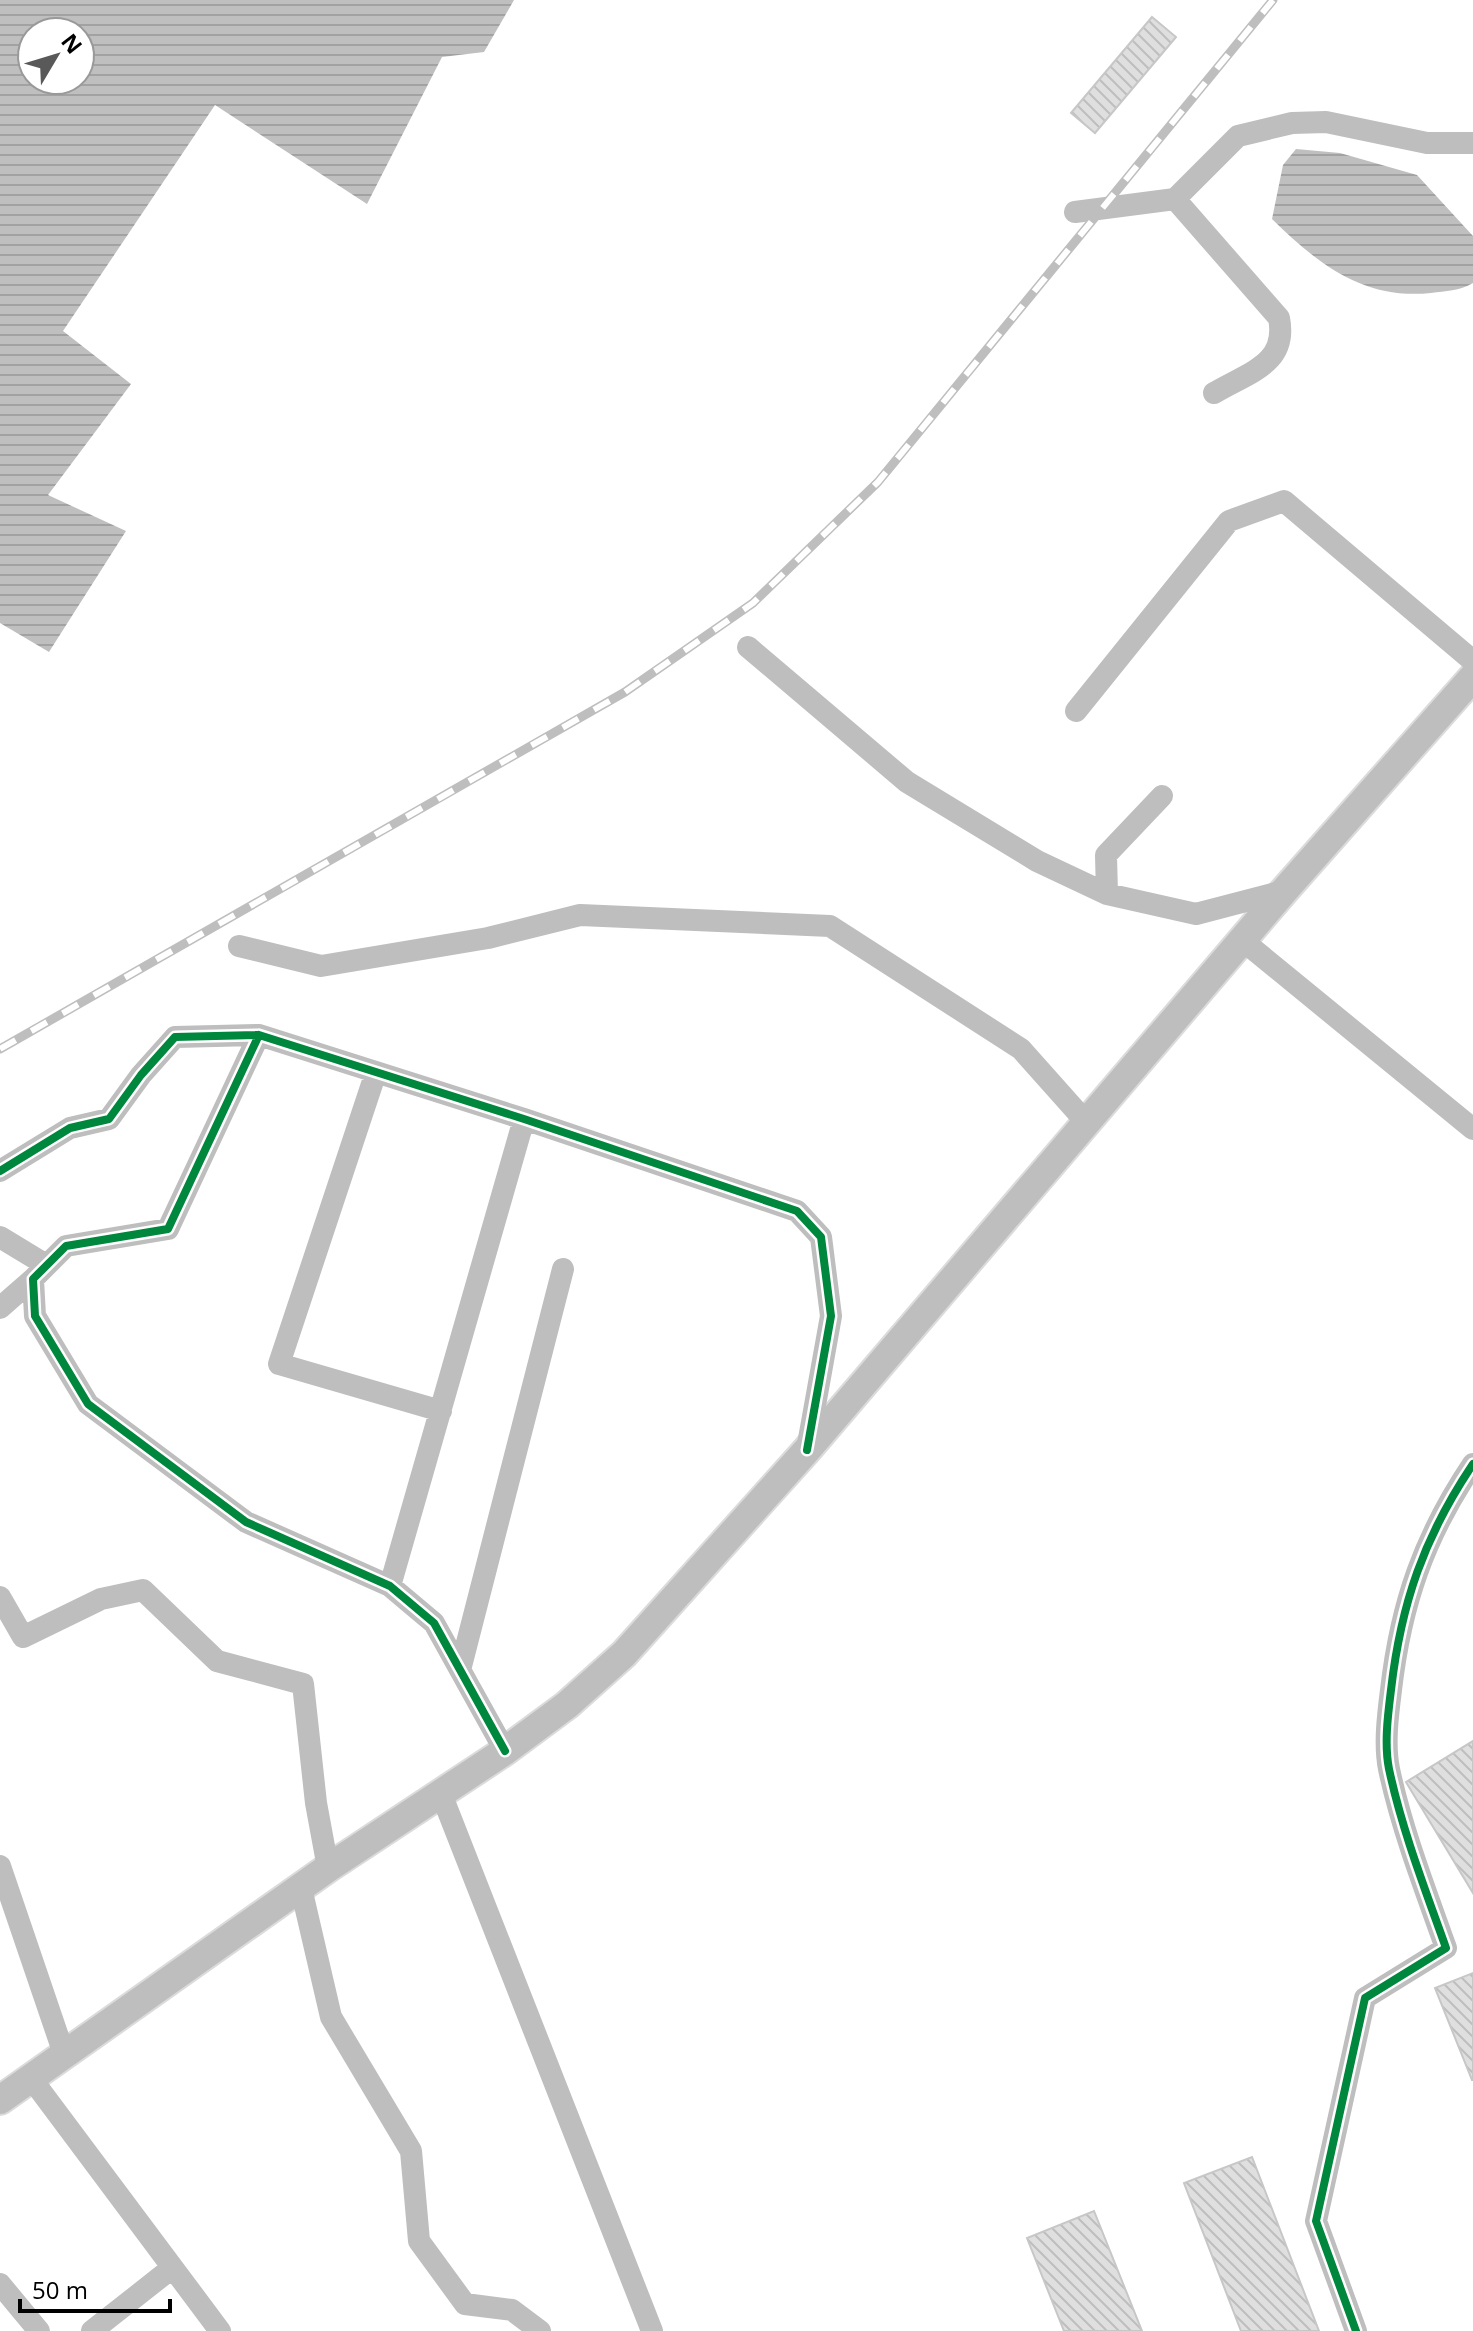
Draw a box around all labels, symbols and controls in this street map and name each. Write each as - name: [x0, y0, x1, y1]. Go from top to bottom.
- north arrow: [16, 16, 96, 96]
- text: N: [55, 27, 90, 59]
- scale bar: [20, 2263, 170, 2313]
- text: 50 m: [32, 2273, 88, 2306]

